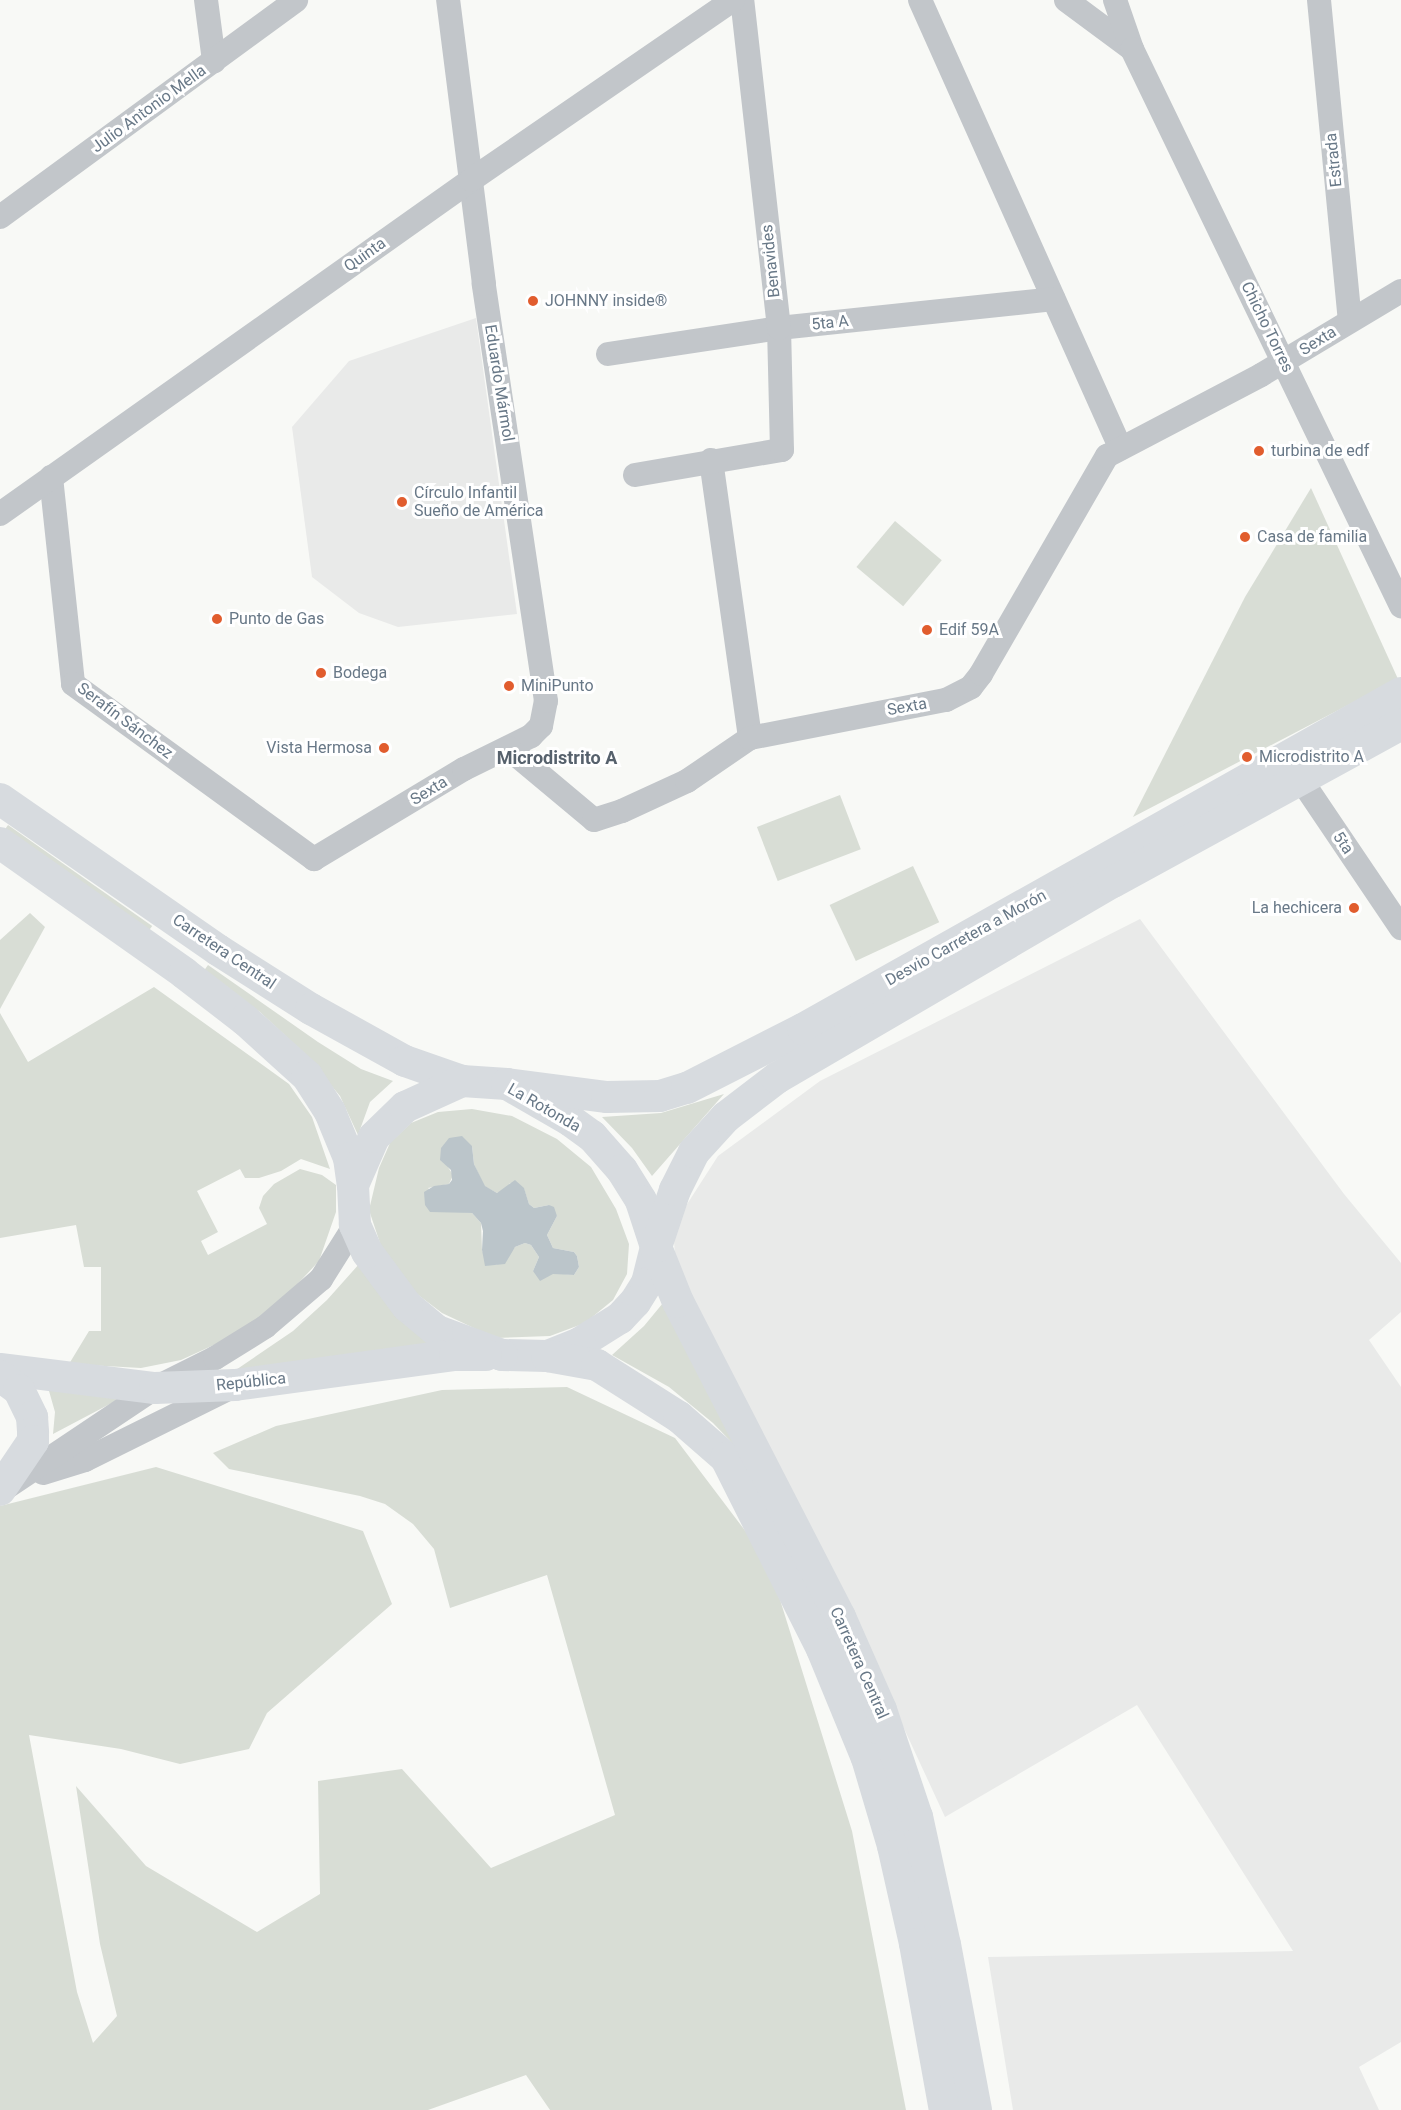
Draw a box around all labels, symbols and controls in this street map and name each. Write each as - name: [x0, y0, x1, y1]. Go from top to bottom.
- street label: Julio Antonio Mella: [88, 61, 210, 157]
- street label: Estrada: [1322, 132, 1346, 188]
- street label: Benavides: [758, 224, 784, 298]
- street label: Quinta: [340, 234, 390, 276]
- street label: Chicho Torres: [1237, 278, 1297, 376]
- place label: JOHNNY inside®: [545, 291, 667, 311]
- marker: JOHNNY inside®: [526, 294, 540, 308]
- street label: 5ta A: [810, 312, 850, 334]
- street label: Sexta: [1296, 322, 1340, 360]
- street label: Eduardo Mármol: [480, 323, 518, 443]
- place label: turbina de edf: [1271, 441, 1369, 461]
- marker: turbina de edf: [1252, 444, 1266, 458]
- place label: Círculo Infantil Sueño de América: [414, 483, 544, 521]
- marker: Círculo Infantil Sueño de América: [395, 495, 409, 509]
- place label: Casa de familia: [1257, 527, 1367, 547]
- marker: Casa de familia: [1238, 530, 1252, 544]
- place label: Punto de Gas: [229, 609, 324, 629]
- marker: Punto de Gas: [210, 612, 224, 626]
- place label: Edif 59A: [939, 620, 999, 640]
- marker: Edif 59A: [920, 623, 934, 637]
- place label: Bodega: [333, 663, 387, 683]
- marker: Bodega: [314, 666, 328, 680]
- place label: MiniPunto: [521, 676, 594, 696]
- street label: Serafín Sánchez: [73, 679, 177, 763]
- marker: MiniPunto: [502, 679, 516, 693]
- street label: Sexta: [886, 694, 928, 720]
- place label: Vista Hermosa: [266, 738, 372, 758]
- marker: Vista Hermosa: [377, 741, 391, 755]
- district label: Microdistrito A: [497, 747, 617, 769]
- place label: Microdistrito A: [1259, 747, 1364, 767]
- marker: Microdistrito A: [1240, 750, 1254, 764]
- street label: Sexta: [407, 773, 451, 809]
- street label: 5ta: [1329, 828, 1357, 858]
- street label: Desvio Carretera a Morón: [882, 886, 1050, 990]
- place label: La hechicera: [1252, 898, 1342, 918]
- marker: La hechicera: [1347, 901, 1361, 915]
- street label: Carretera Central: [169, 910, 279, 994]
- street label: La Rotonda: [504, 1079, 584, 1137]
- street label: República: [215, 1369, 287, 1395]
- street label: Carretera Central: [826, 1604, 892, 1722]

